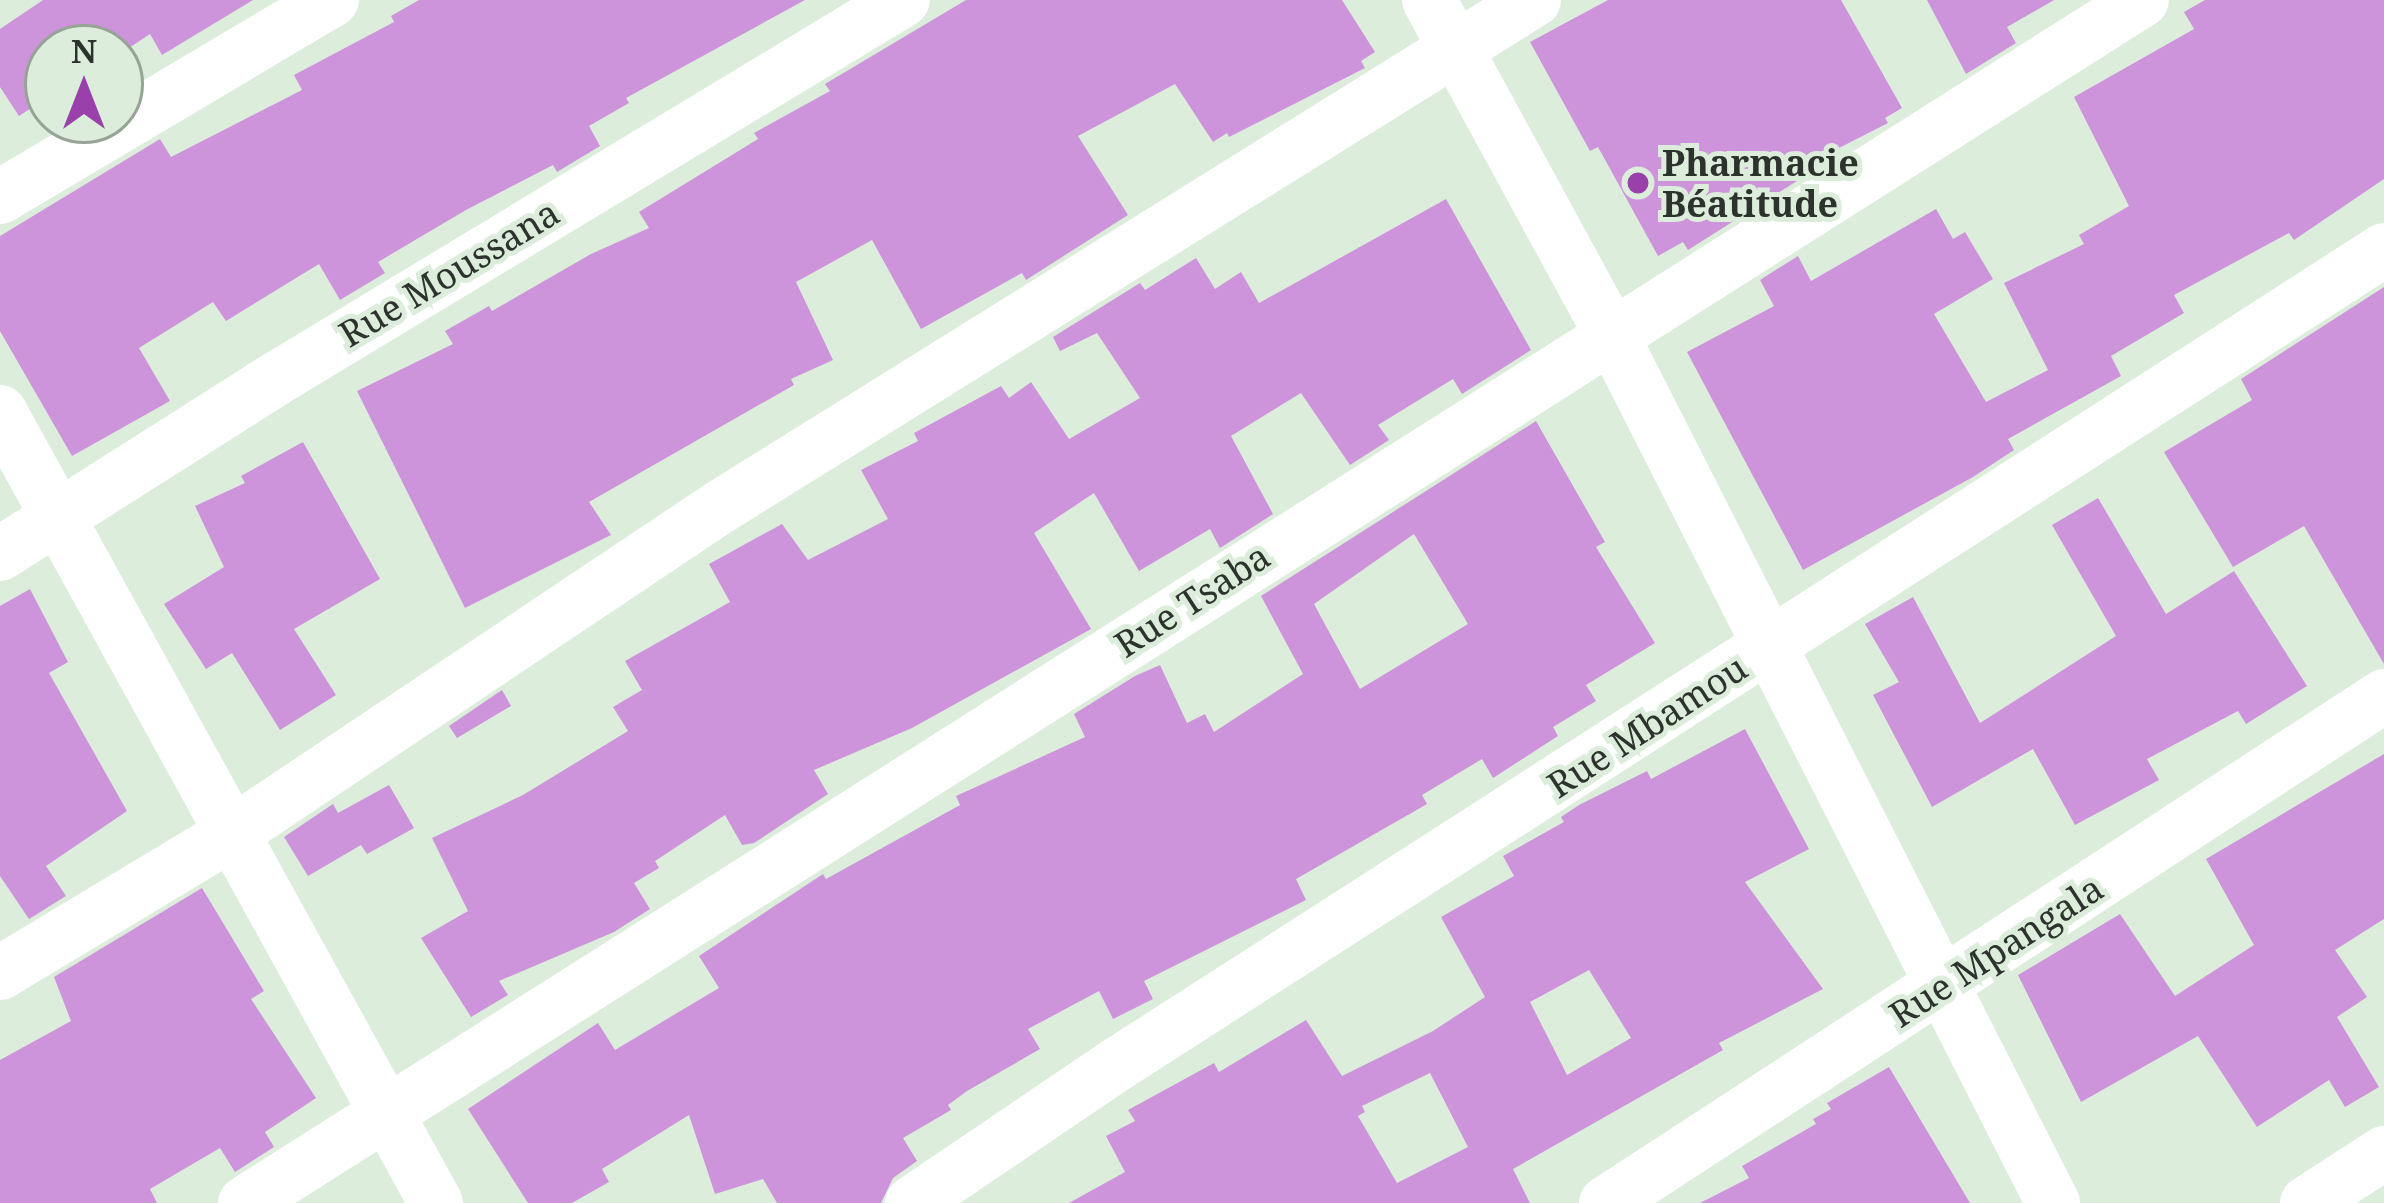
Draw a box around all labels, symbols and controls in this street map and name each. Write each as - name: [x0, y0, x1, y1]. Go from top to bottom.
- north arrow: [24, 24, 144, 144]
- text: N: [71, 28, 97, 73]
- place label: Pharmacie Béatitude: [1662, 140, 1859, 225]
- marker: Pharmacie Béatitude: [1625, 170, 1651, 196]
- street label: Rue Moussana: [331, 190, 567, 356]
- street label: Rue Tsaba: [1106, 534, 1278, 666]
- street label: Rue Mbamou: [1539, 646, 1755, 806]
- street label: Rue Mpangala: [1881, 866, 2111, 1036]

